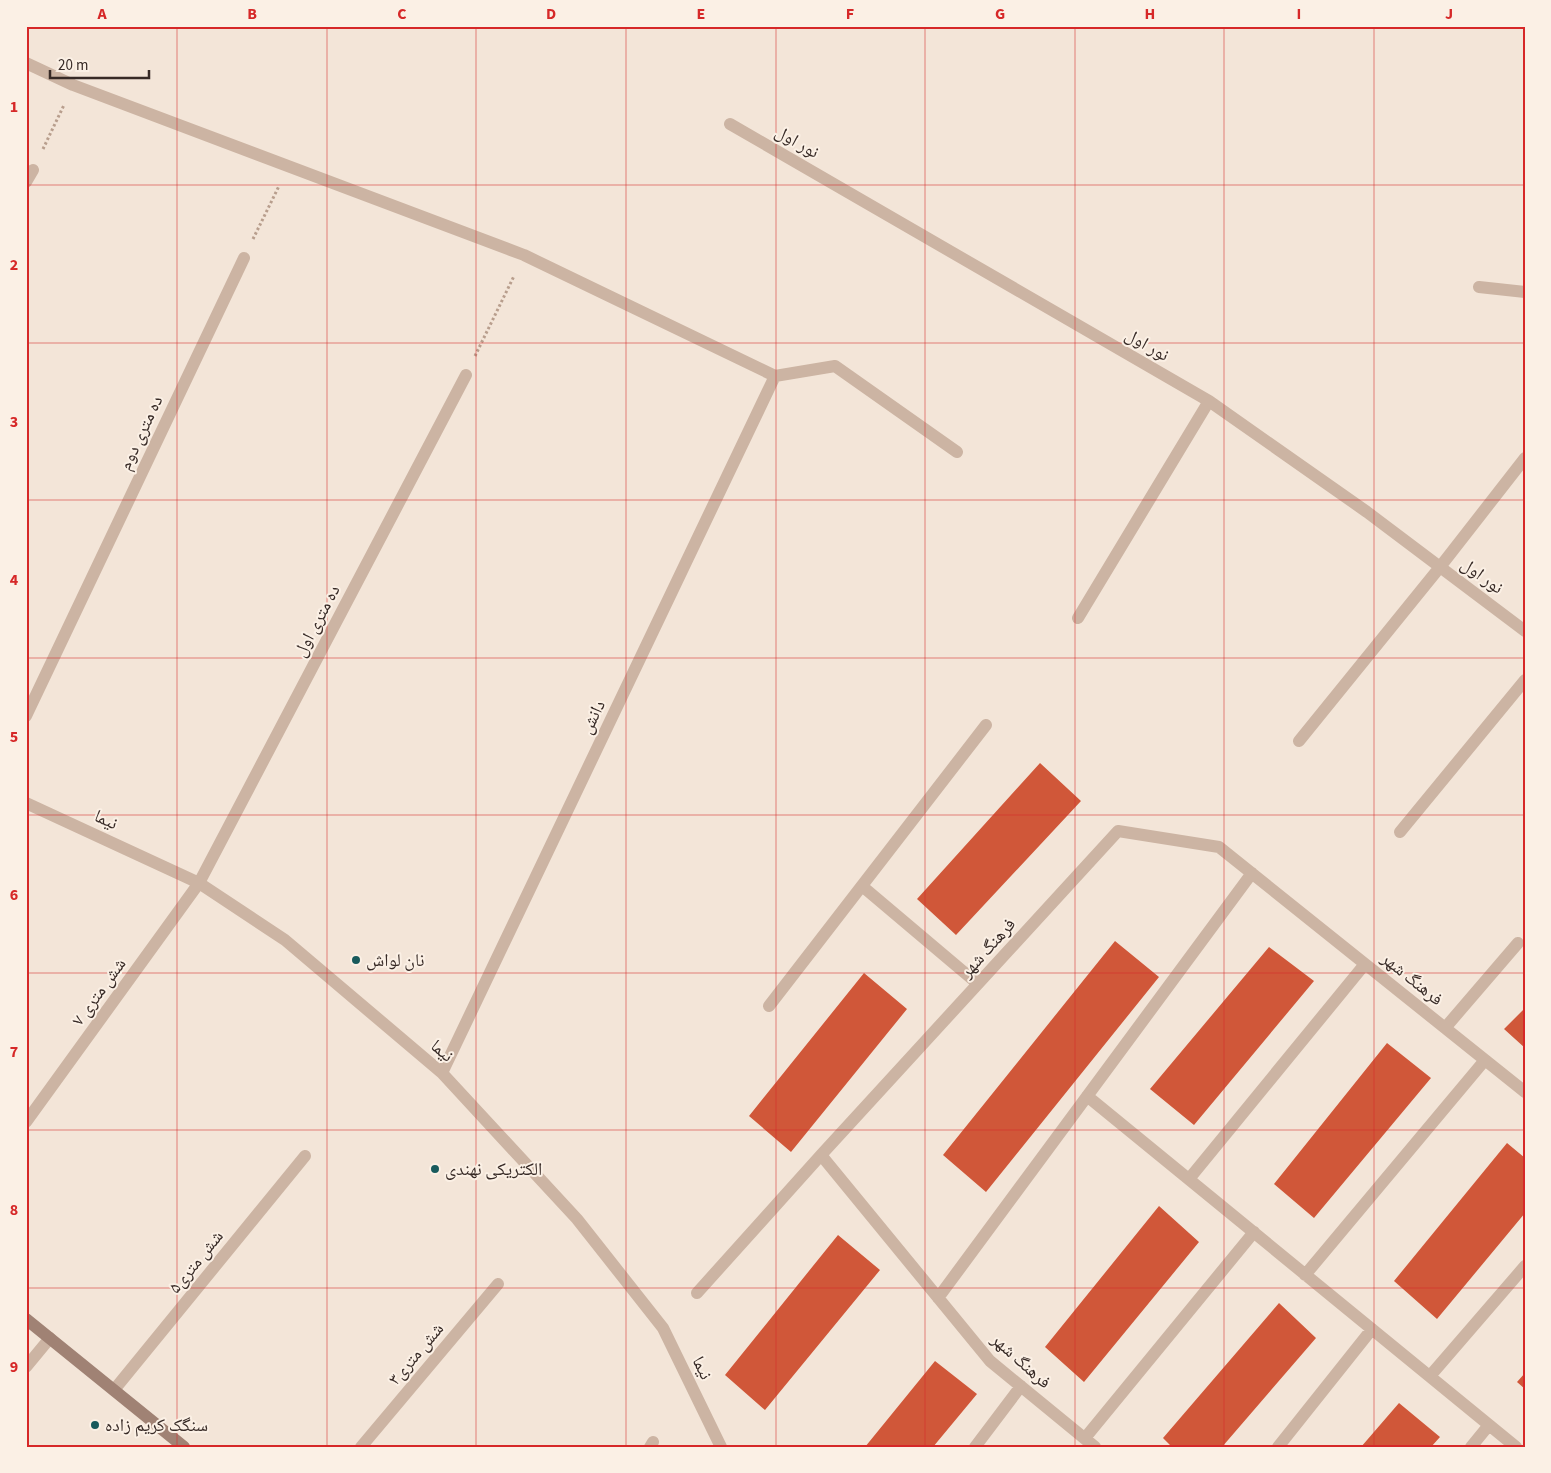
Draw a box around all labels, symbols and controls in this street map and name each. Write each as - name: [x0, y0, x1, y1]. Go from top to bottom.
- text: A: [96, 3, 107, 25]
- text: B: [247, 3, 257, 25]
- text: C: [397, 3, 407, 25]
- text: D: [546, 3, 556, 25]
- text: E: [697, 3, 705, 25]
- text: F: [846, 3, 854, 25]
- text: G: [995, 3, 1005, 25]
- text: H: [1145, 3, 1155, 25]
- text: I: [1297, 3, 1301, 25]
- text: J: [1445, 3, 1453, 25]
- scale bar: [50, 48, 149, 80]
- text: 20 m: [58, 55, 88, 76]
- text: 1: [10, 96, 18, 118]
- street label: نور اول: [770, 119, 824, 165]
- text: 2: [10, 254, 18, 276]
- street label: نور اول: [1120, 322, 1174, 368]
- street label: ده متری دوم: [113, 392, 169, 474]
- text: 3: [10, 411, 18, 433]
- street label: نور اول: [1456, 552, 1509, 600]
- text: 4: [10, 569, 19, 591]
- street label: ده متری اول: [288, 580, 346, 662]
- street label: دانش: [574, 696, 612, 738]
- text: 5: [10, 726, 18, 748]
- street label: نیما: [90, 804, 122, 836]
- text: 6: [10, 884, 18, 906]
- street label: فرهنگ شهر: [954, 913, 1022, 984]
- street label: فرهنگ شهر: [1375, 946, 1448, 1012]
- place label: نان لواش: [366, 948, 424, 973]
- street label: ۷ شش متری: [66, 953, 132, 1031]
- marker: نان لواش: [350, 954, 362, 966]
- street label: نیما: [425, 1034, 459, 1068]
- text: 7: [10, 1041, 18, 1063]
- place label: الکتریکی نهندی: [445, 1157, 542, 1182]
- marker: الکتریکی نهندی: [429, 1163, 441, 1175]
- text: 8: [10, 1199, 18, 1221]
- street label: ۵شش متری: [163, 1225, 229, 1299]
- street label: شش متری۳: [382, 1317, 450, 1391]
- street label: فرهنگ شهر: [985, 1327, 1056, 1395]
- street label: نیما: [686, 1352, 718, 1384]
- text: 9: [10, 1356, 18, 1378]
- place label: سنگک کریم زاده: [105, 1413, 208, 1438]
- marker: سنگک کریم زاده: [89, 1419, 101, 1431]

